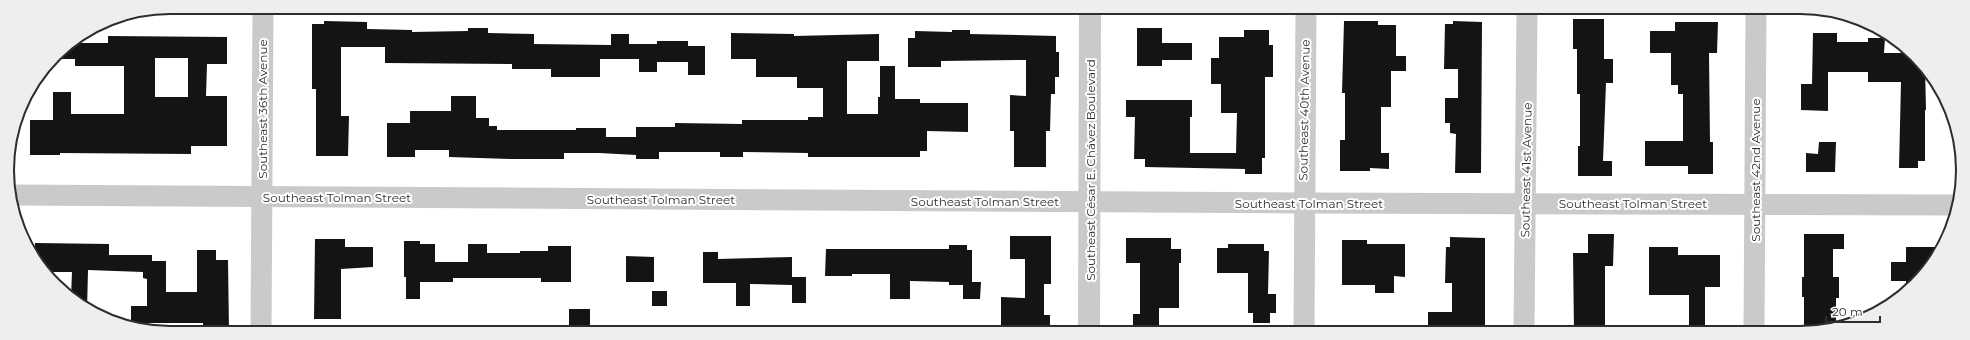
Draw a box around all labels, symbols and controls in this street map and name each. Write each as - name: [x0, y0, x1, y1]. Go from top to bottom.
- street label: Southeast 36th Avenue: [255, 39, 270, 179]
- street label: Southeast 40th Avenue: [1295, 39, 1313, 181]
- street label: Southeast César E. Chávez Boulevard: [1083, 59, 1098, 281]
- street label: Southeast 42nd Avenue: [1748, 98, 1763, 242]
- street label: Southeast 41st Avenue: [1517, 102, 1535, 238]
- street label: Southeast Tolman Street: [263, 190, 411, 205]
- street label: Southeast Tolman Street: [587, 192, 735, 207]
- street label: Southeast Tolman Street: [911, 194, 1059, 209]
- street label: Southeast Tolman Street: [1235, 196, 1383, 211]
- street label: Southeast Tolman Street: [1559, 196, 1707, 211]
- scale bar: [1826, 298, 1880, 324]
- text: 20 m: [1832, 304, 1863, 319]

